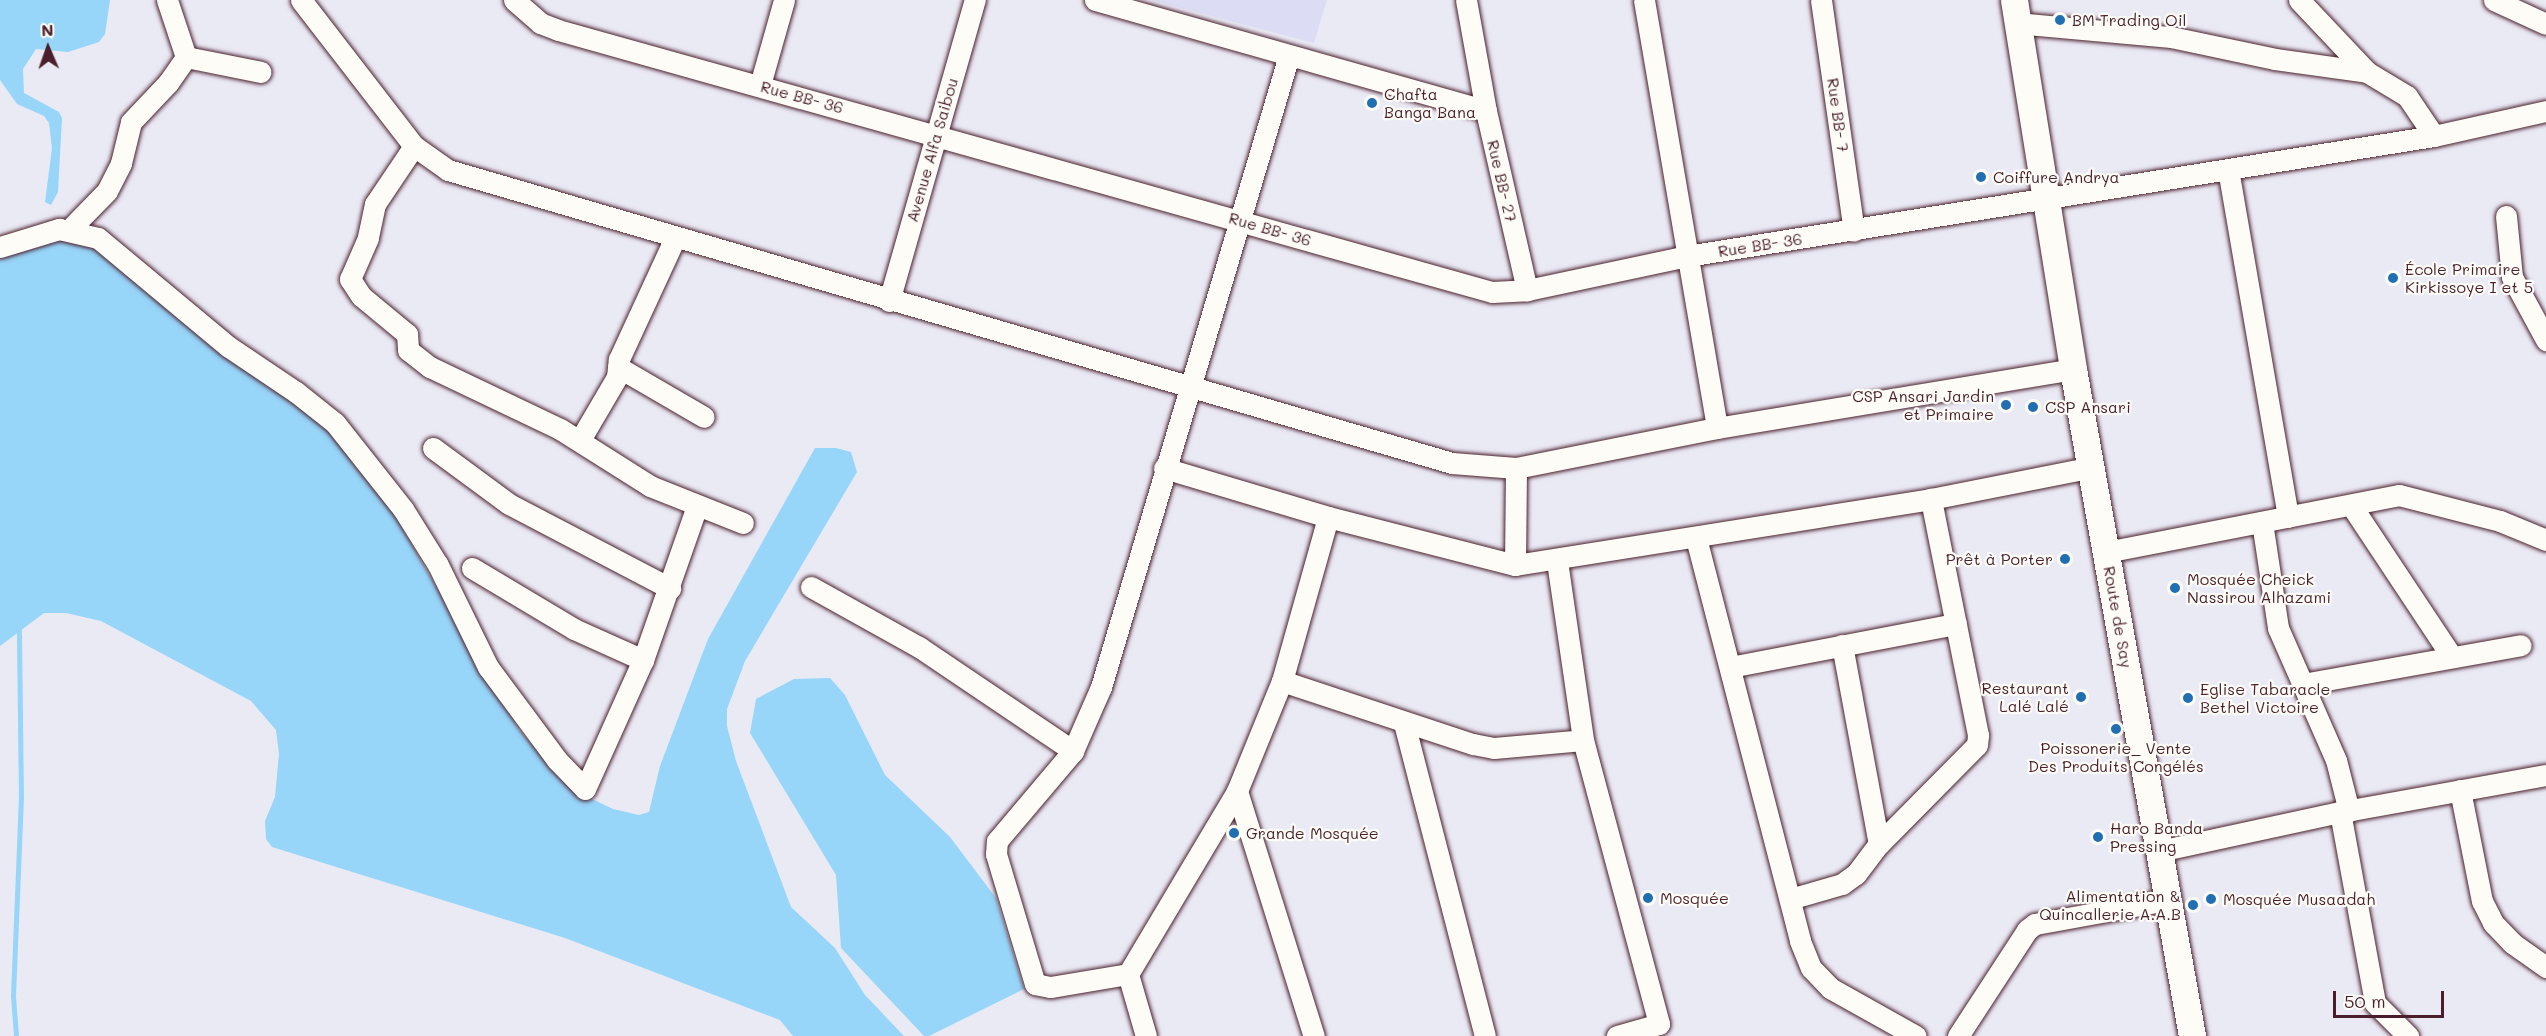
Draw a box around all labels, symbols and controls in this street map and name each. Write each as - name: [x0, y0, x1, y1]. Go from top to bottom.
- place label: BM Trading Oil: [2072, 10, 2187, 30]
- marker: BM Trading Oil: [2053, 13, 2067, 27]
- north arrow: [18, 18, 78, 78]
- text: N: [41, 19, 54, 40]
- street label: Avenue Alfa Saibou: [902, 76, 962, 224]
- street label: Rue BB- 36: [759, 77, 845, 117]
- street label: Rue BB- 7: [1823, 77, 1853, 153]
- place label: Chafta Banga Bana: [1384, 84, 1476, 122]
- marker: Chafta Banga Bana: [1365, 96, 1379, 110]
- street label: Rue BB- 27: [1483, 138, 1521, 224]
- place label: Coiffure Andrya: [1993, 167, 2119, 187]
- marker: Coiffure Andrya: [1974, 170, 1988, 184]
- street label: Rue BB- 36: [1227, 208, 1313, 250]
- street label: Rue BB- 36: [1717, 229, 1803, 261]
- place label: École Primaire Kirkissoye I et 5: [2405, 259, 2533, 297]
- marker: École Primaire Kirkissoye I et 5: [2386, 271, 2400, 285]
- place label: CSP Ansari Jardin et Primaire: [1852, 386, 1994, 424]
- place label: CSP Ansari: [2045, 397, 2131, 417]
- marker: CSP Ansari Jardin et Primaire: [1999, 398, 2013, 412]
- marker: CSP Ansari: [2026, 400, 2040, 414]
- place label: Prêt à Porter: [1946, 549, 2053, 569]
- marker: Prêt à Porter: [2058, 552, 2072, 566]
- street label: Route de Say: [2100, 565, 2136, 669]
- place label: Mosquée Cheick Nassirou Alhazami: [2187, 569, 2331, 607]
- marker: Mosquée Cheick Nassirou Alhazami: [2168, 581, 2182, 595]
- place label: Restaurant Lalé Lalé: [1981, 678, 2069, 716]
- place label: Eglise Tabaracle Bethel Victoire: [2200, 679, 2331, 717]
- marker: Restaurant Lalé Lalé: [2074, 690, 2088, 704]
- marker: Eglise Tabaracle Bethel Victoire: [2181, 691, 2195, 705]
- marker: Poissonerie_ Vente Des Produits Congélés: [2109, 722, 2123, 736]
- place label: Poissonerie_ Vente Des Produits Congélés: [2028, 738, 2204, 776]
- place label: Haro Banda Pressing: [2110, 818, 2203, 856]
- place label: Grande Mosquée: [1246, 823, 1379, 843]
- marker: Grande Mosquée: [1227, 826, 1241, 840]
- marker: Haro Banda Pressing: [2091, 830, 2105, 844]
- place label: Alimentation & Quincallerie A.A.B: [2039, 886, 2181, 924]
- place label: Mosquée: [1660, 888, 1729, 908]
- place label: Mosquée Musaadah: [2223, 889, 2375, 909]
- marker: Mosquée: [1641, 891, 1655, 905]
- marker: Mosquée Musaadah: [2204, 892, 2218, 906]
- marker: Alimentation & Quincallerie A.A.B: [2186, 898, 2200, 912]
- scale bar: [2336, 979, 2447, 1017]
- text: 50 m: [2344, 989, 2386, 1013]

